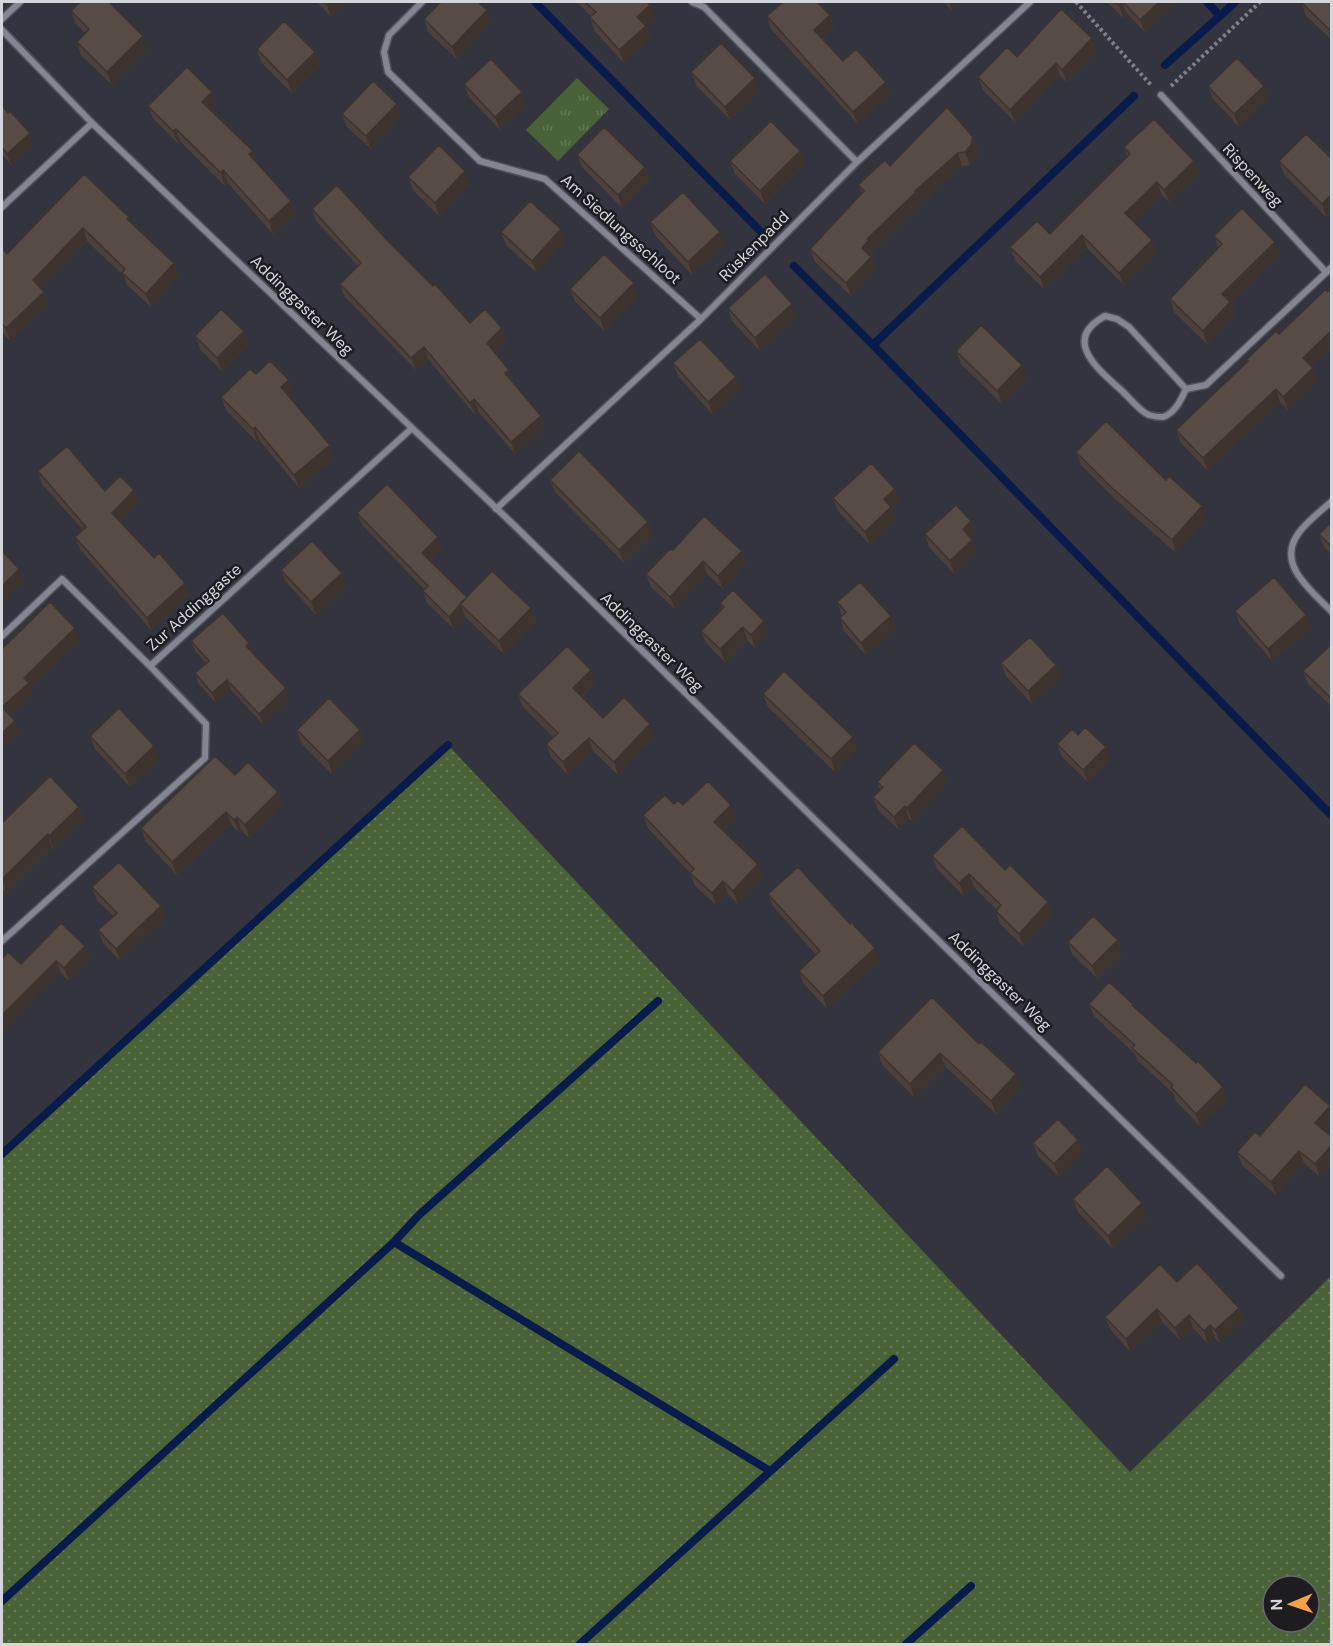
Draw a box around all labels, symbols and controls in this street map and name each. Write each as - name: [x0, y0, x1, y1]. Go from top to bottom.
- street label: Rispenweg: [1218, 139, 1288, 211]
- street label: Am Siedlungsschloot: [556, 169, 686, 289]
- street label: Rüskenpadd: [714, 206, 794, 286]
- street label: Addinggaster Weg: [246, 250, 358, 360]
- street label: Zur Addinggaste: [142, 559, 246, 655]
- street label: Addinggaster Weg: [596, 587, 708, 697]
- street label: Addinggaster Weg: [944, 926, 1056, 1036]
- north arrow: [1261, 1574, 1321, 1634]
- text: N: [1266, 1598, 1287, 1611]

